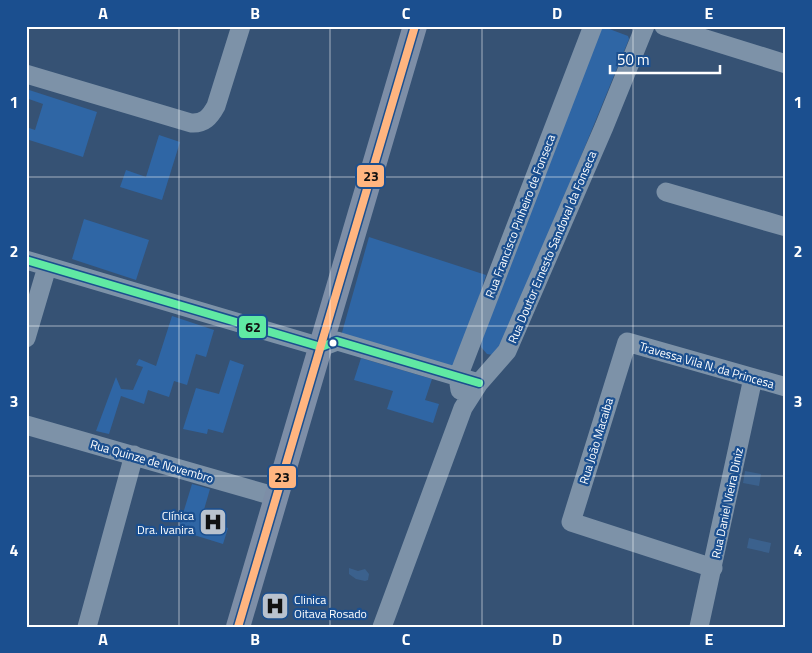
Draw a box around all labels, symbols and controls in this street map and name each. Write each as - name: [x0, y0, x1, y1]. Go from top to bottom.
- text: A: [98, 1, 108, 25]
- text: B: [250, 1, 260, 25]
- text: C: [402, 1, 411, 25]
- text: D: [552, 1, 562, 25]
- text: E: [705, 1, 714, 25]
- scale bar: [610, 42, 720, 74]
- text: 50 m: [617, 48, 650, 71]
- text: 1: [10, 90, 18, 114]
- text: 1: [794, 90, 802, 114]
- street label: Rua Francisco Pinheiro de Fonseca: [480, 131, 560, 301]
- street label: Rua Doutor Ernesto Sandoval da Fonseca: [503, 148, 601, 346]
- line badge: 23: [356, 164, 385, 188]
- text: 23: [363, 165, 379, 186]
- text: 2: [10, 239, 18, 263]
- text: 2: [794, 239, 802, 263]
- line badge: 62: [238, 315, 267, 339]
- text: 62: [245, 316, 261, 337]
- street label: Travessa Vila N. da Princesa: [637, 337, 777, 393]
- unlabelled marker: [328, 338, 338, 348]
- text: 3: [10, 389, 18, 413]
- text: 3: [794, 389, 802, 413]
- street label: Rua João Macaiba: [574, 395, 618, 487]
- street label: Rua Quinze de Novembro: [88, 434, 216, 488]
- street label: Rua Daniel Vieira Diniz: [706, 446, 748, 560]
- line badge: 23: [268, 465, 297, 489]
- text: 23: [274, 466, 290, 487]
- place label: Clínica Dra. Ivanira: [137, 506, 194, 539]
- hospital icon: Clínica Dra. Ivanira: [198, 507, 228, 537]
- text: 4: [10, 538, 19, 562]
- text: 4: [794, 538, 803, 562]
- place label: Clinica Oitava Rosado: [294, 590, 367, 623]
- hospital icon: Clinica Oitava Rosado: [260, 591, 290, 621]
- text: A: [98, 627, 108, 651]
- text: B: [250, 627, 260, 651]
- text: C: [402, 627, 411, 651]
- text: D: [552, 627, 562, 651]
- text: E: [705, 627, 714, 651]

